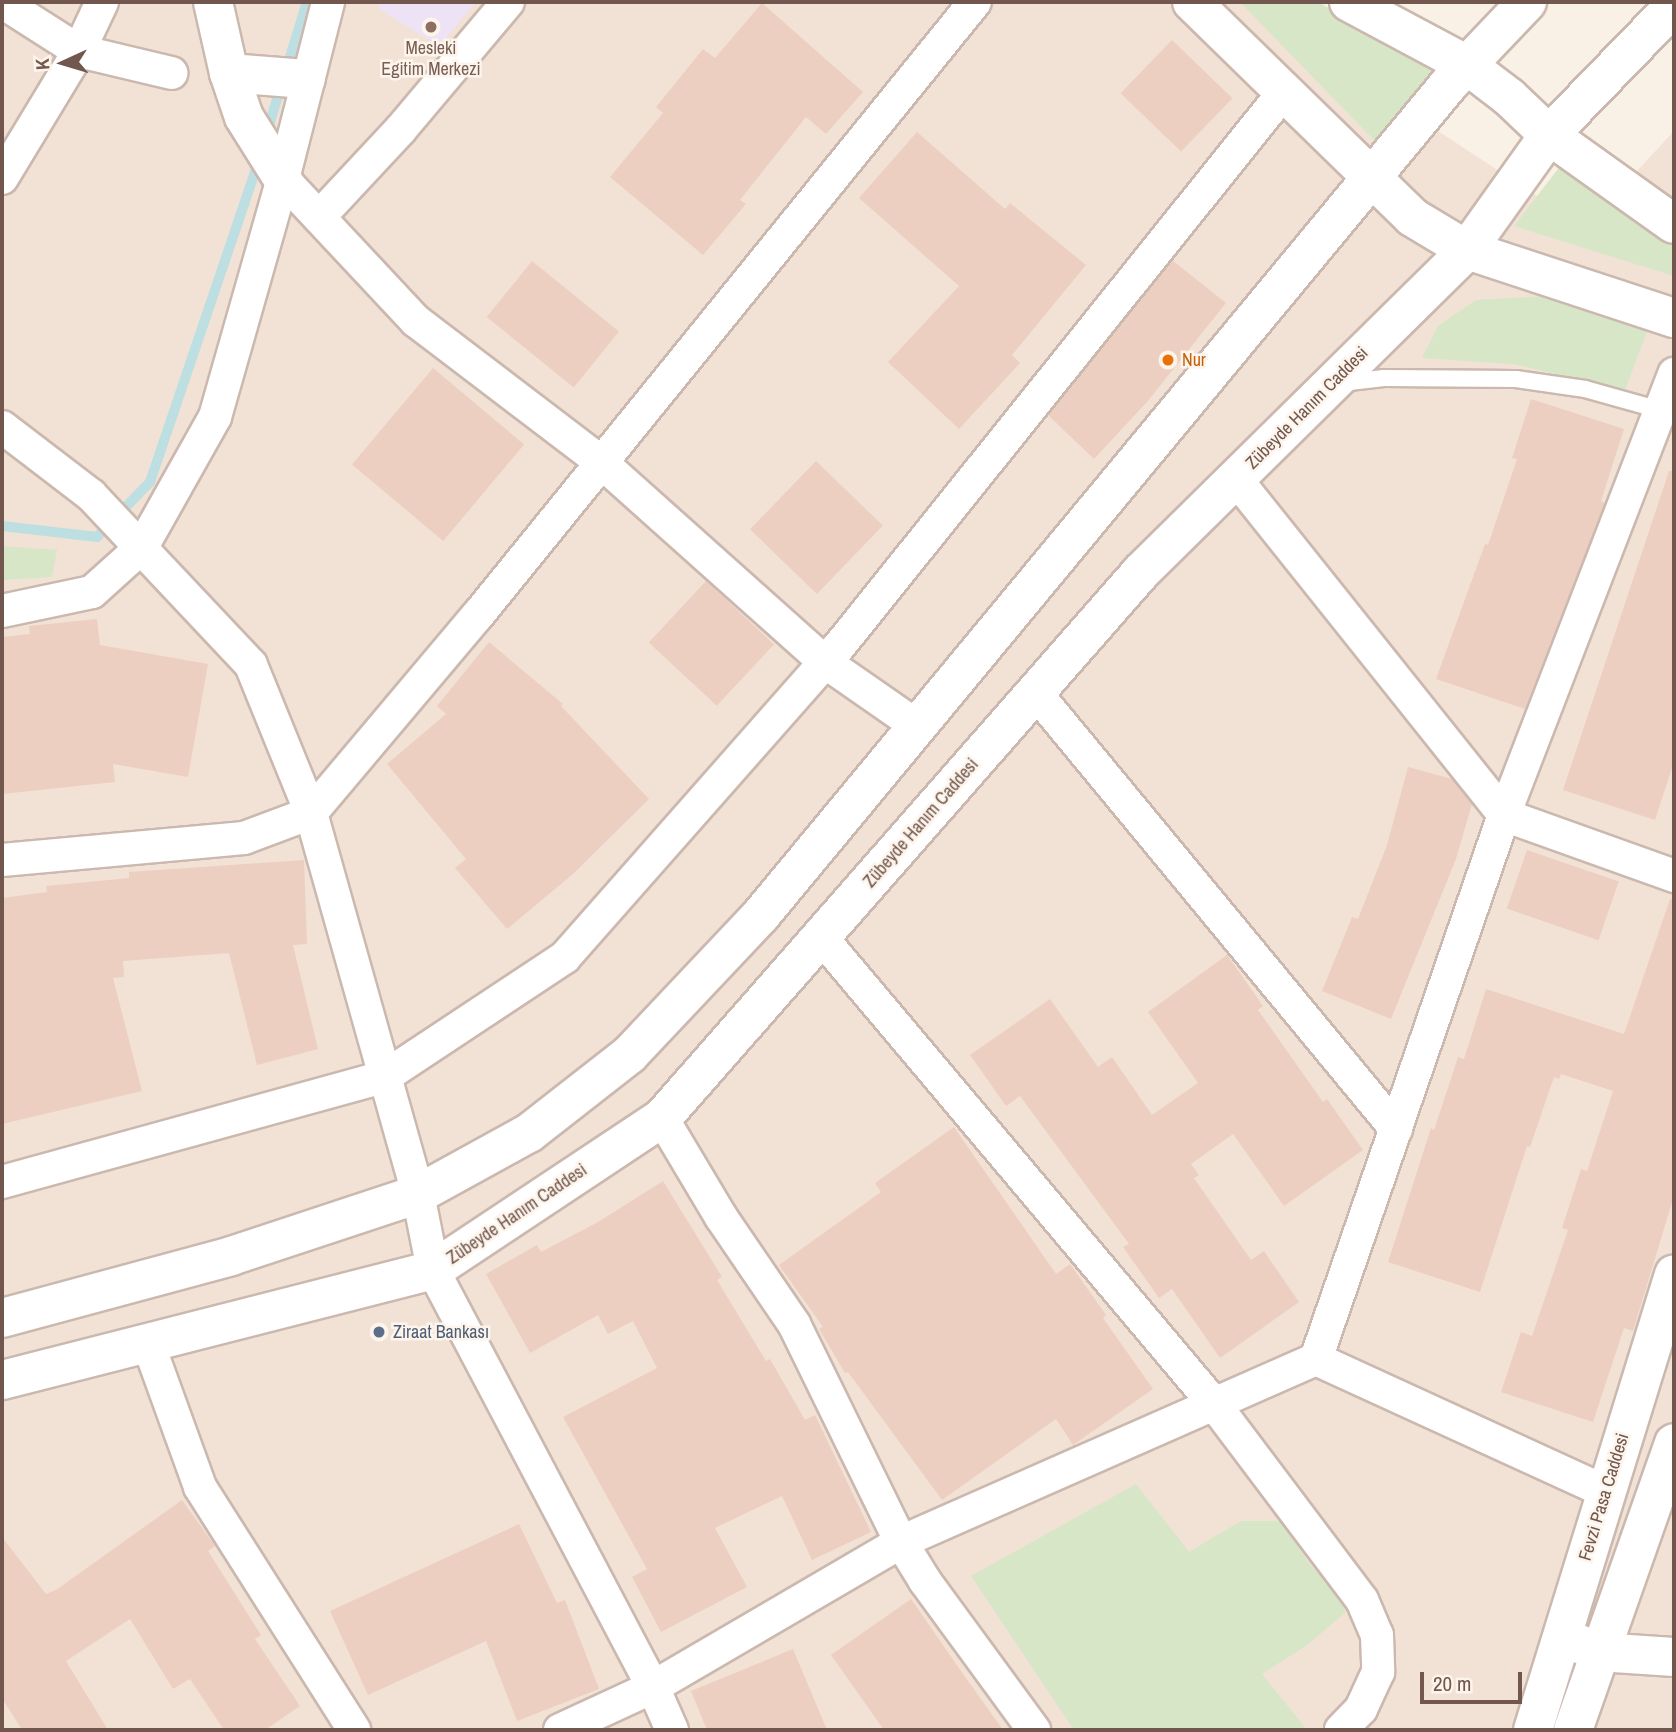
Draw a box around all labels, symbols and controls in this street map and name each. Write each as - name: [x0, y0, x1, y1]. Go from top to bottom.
- marker: Mesleki Egitim Merkezi: [423, 19, 439, 35]
- north arrow: [28, 28, 98, 98]
- place label: Mesleki Egitim Merkezi: [381, 38, 481, 80]
- text: K: [29, 58, 55, 71]
- street label: Zübeyde Hanım Caddesi: [1241, 342, 1373, 474]
- place label: Nur: [1182, 349, 1206, 371]
- marker: Nur: [1160, 352, 1176, 368]
- street label: Zübeyde Hanım Caddesi: [859, 754, 983, 892]
- street label: Zübeyde Hanım Caddesi: [443, 1159, 591, 1269]
- place label: Ziraat Bankası: [393, 1321, 489, 1343]
- marker: Ziraat Bankası: [371, 1324, 387, 1340]
- street label: Fevzi Pasa Caddesi: [1574, 1431, 1634, 1563]
- scale bar: [1424, 1658, 1526, 1702]
- text: 20 m: [1433, 1669, 1471, 1698]

